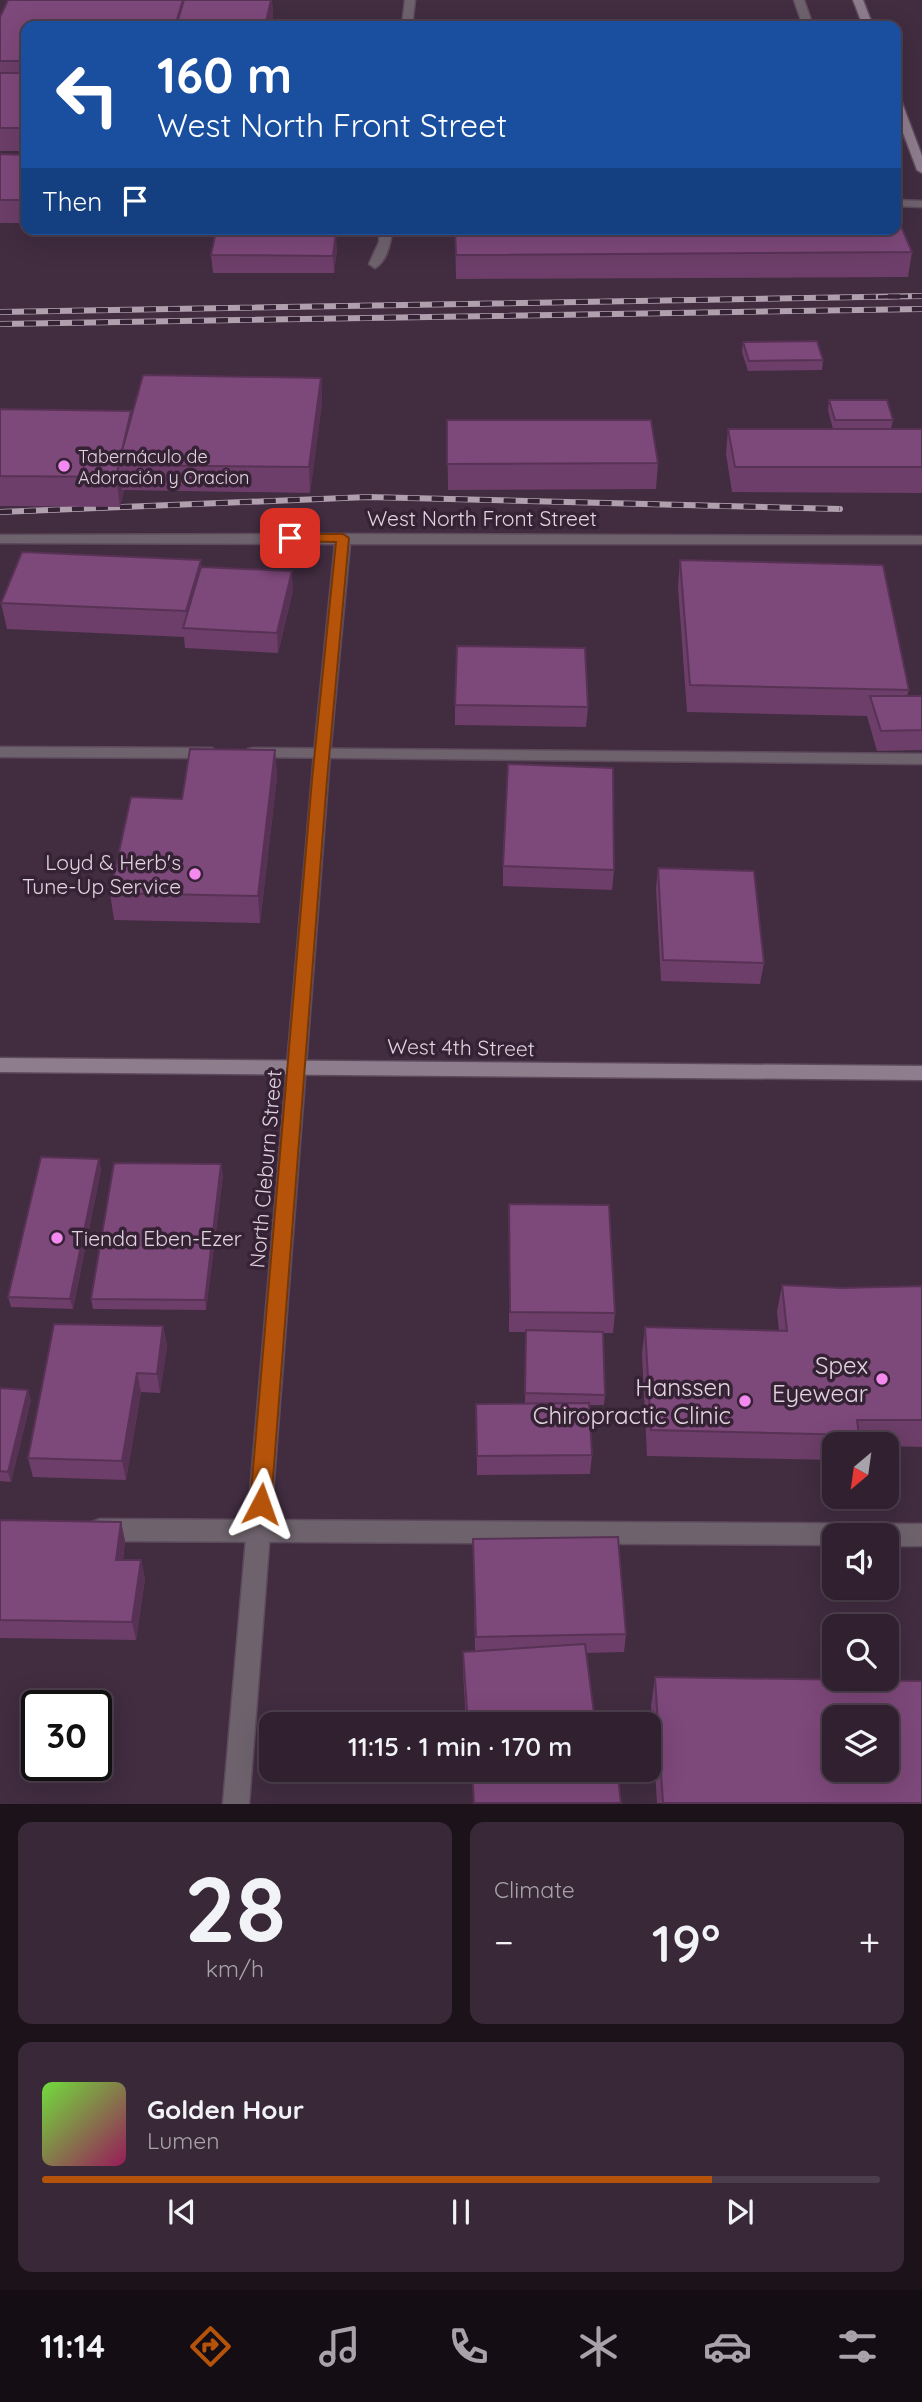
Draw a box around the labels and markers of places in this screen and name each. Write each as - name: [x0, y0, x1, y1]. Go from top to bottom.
- place label: Tabernáculo de Adoración y Oracion: [78, 445, 249, 489]
- marker: Tabernáculo de Adoración y Oracion: [56, 458, 72, 474]
- pin: [260, 508, 320, 568]
- place label: Loyd & Herb's Tune-Up Service: [22, 849, 181, 899]
- marker: Loyd & Herb's Tune-Up Service: [187, 866, 203, 882]
- place label: Tienda Eben-Ezer: [71, 1225, 242, 1251]
- marker: Tienda Eben-Ezer: [49, 1230, 65, 1246]
- place label: Spex Eyewear: [772, 1350, 868, 1408]
- marker: Spex Eyewear: [874, 1371, 890, 1387]
- place label: Hanssen Chiropractic Clinic: [533, 1372, 731, 1430]
- marker: Hanssen Chiropractic Clinic: [737, 1393, 753, 1409]

